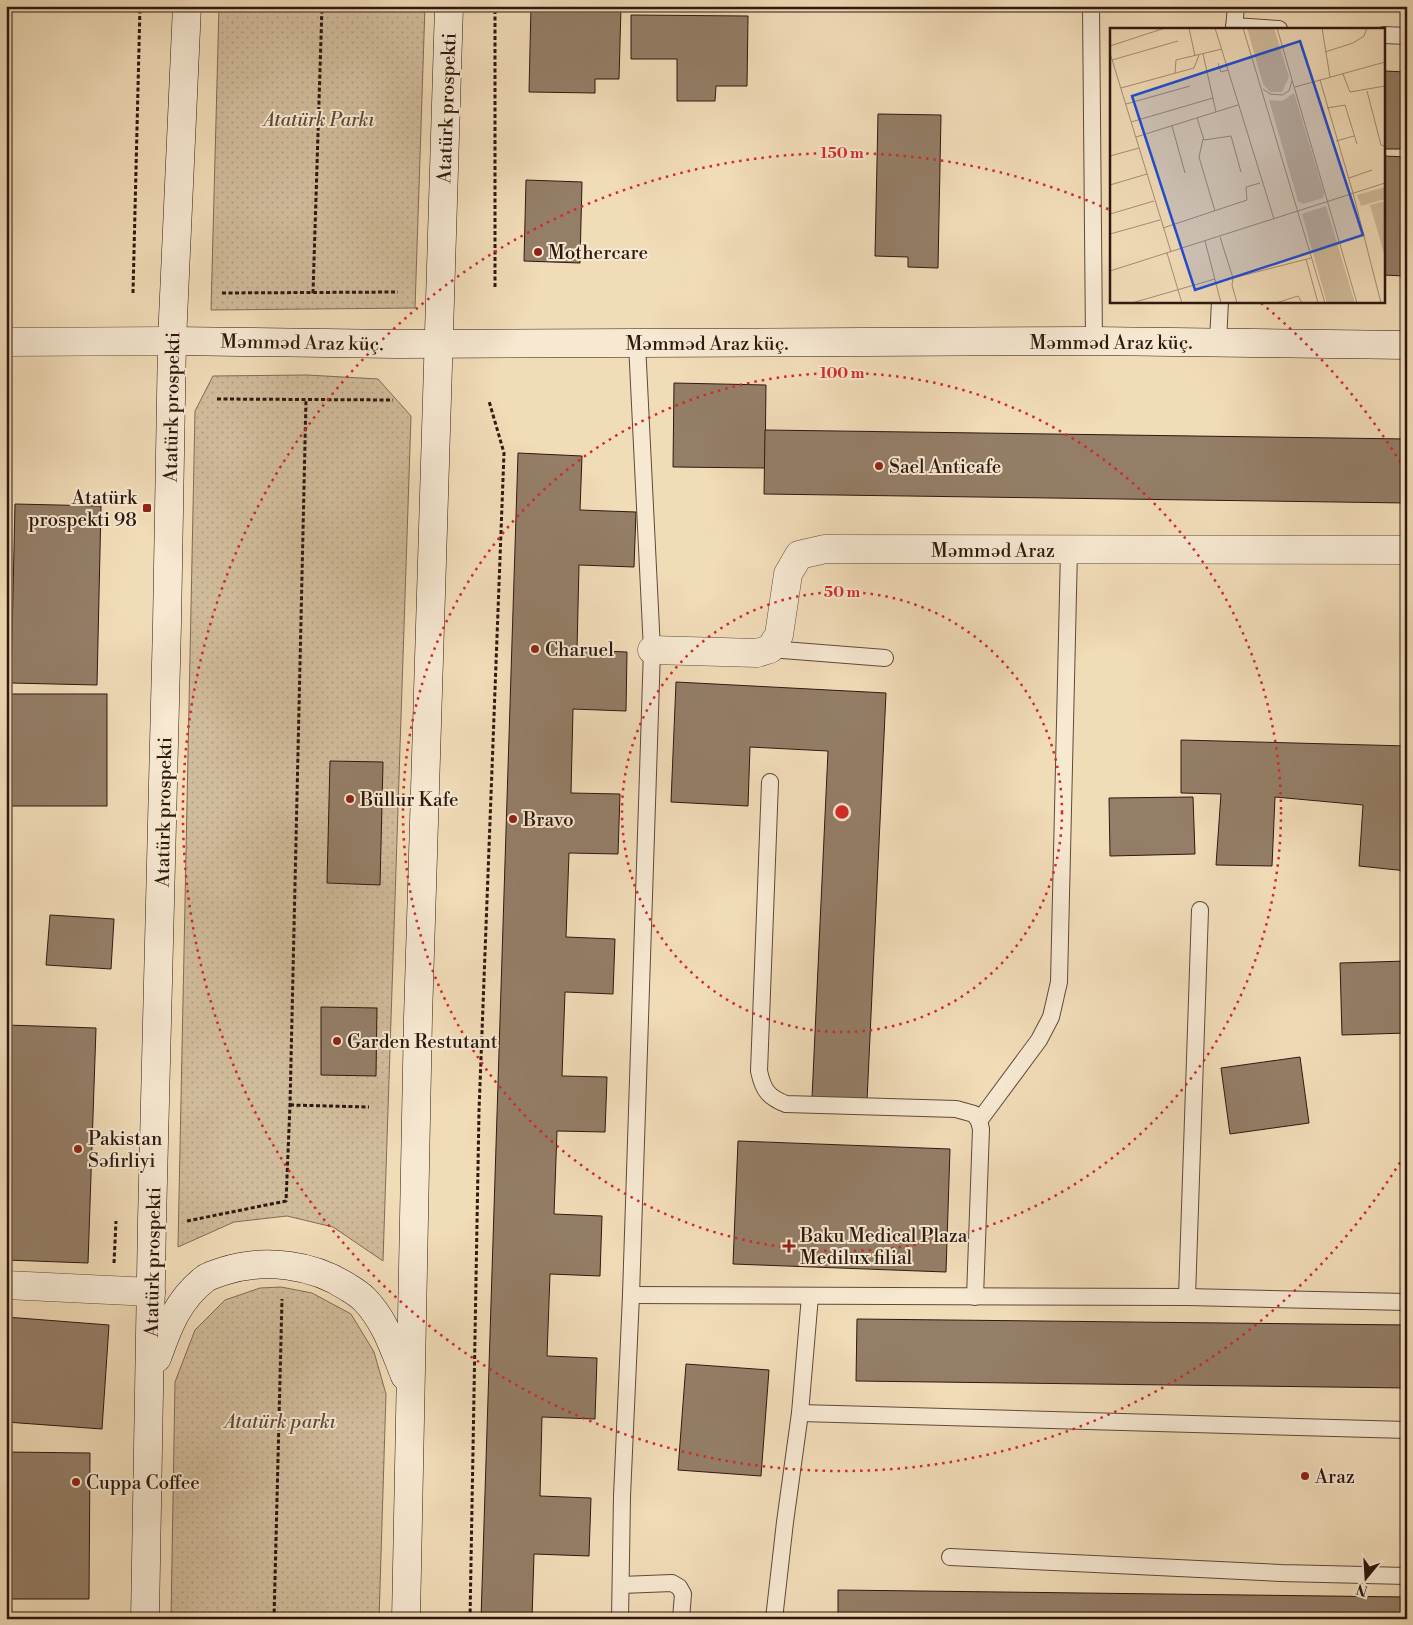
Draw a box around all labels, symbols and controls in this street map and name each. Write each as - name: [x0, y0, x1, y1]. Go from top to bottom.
- inset map: [1110, 28, 1386, 302]
- street label: Atatürk prospekti: [432, 32, 462, 185]
- park label: Atatürk Parkı: [262, 108, 375, 132]
- text: 150 m: [820, 144, 864, 163]
- place label: Mothercare: [548, 241, 648, 265]
- marker: Mothercare: [532, 246, 544, 258]
- street label: Məmməd Araz küç.: [220, 330, 384, 356]
- street label: Məmməd Araz küç.: [1029, 331, 1193, 355]
- street label: Atatürk prospekti: [159, 332, 185, 483]
- street label: Məmməd Araz küç.: [625, 332, 789, 356]
- text: 100 m: [820, 364, 865, 383]
- place label: Sael Anticafe: [889, 455, 1001, 479]
- marker: Sael Anticafe: [873, 460, 885, 472]
- place label: Atatürk prospekti 98: [28, 486, 138, 532]
- marker: Atatürk prospekti 98: [141, 502, 153, 514]
- street label: Məmməd Araz: [931, 539, 1055, 563]
- text: 50 m: [824, 583, 860, 602]
- place label: Charuel: [545, 638, 614, 662]
- marker: Charuel: [529, 643, 541, 655]
- street label: Atatürk prospekti: [151, 737, 177, 888]
- place label: Büllur Kafe: [359, 788, 459, 812]
- marker: Büllur Kafe: [344, 793, 356, 805]
- centre of rings: [833, 803, 851, 821]
- place label: Bravo: [522, 808, 574, 832]
- marker: Bravo: [507, 813, 519, 825]
- place label: Garden Restutant: [347, 1030, 498, 1054]
- marker: Garden Restutant: [331, 1035, 343, 1047]
- place label: Pakistan Səfirliyi: [88, 1127, 162, 1173]
- marker: Pakistan Səfirliyi: [72, 1143, 84, 1155]
- street label: Atatürk prospekti: [140, 1187, 166, 1338]
- place label: Baku Medical Plaza Medilux filial: [799, 1224, 968, 1270]
- marker: Baku Medical Plaza Medilux filial: [782, 1239, 796, 1253]
- park label: Atatürk parkı: [222, 1410, 336, 1434]
- place label: Araz: [1314, 1465, 1355, 1489]
- marker: Araz: [1299, 1470, 1311, 1482]
- place label: Cuppa Coffee: [86, 1471, 200, 1495]
- marker: Cuppa Coffee: [70, 1476, 82, 1488]
- north arrow: [1340, 1552, 1390, 1602]
- text: N: [1354, 1579, 1370, 1600]

